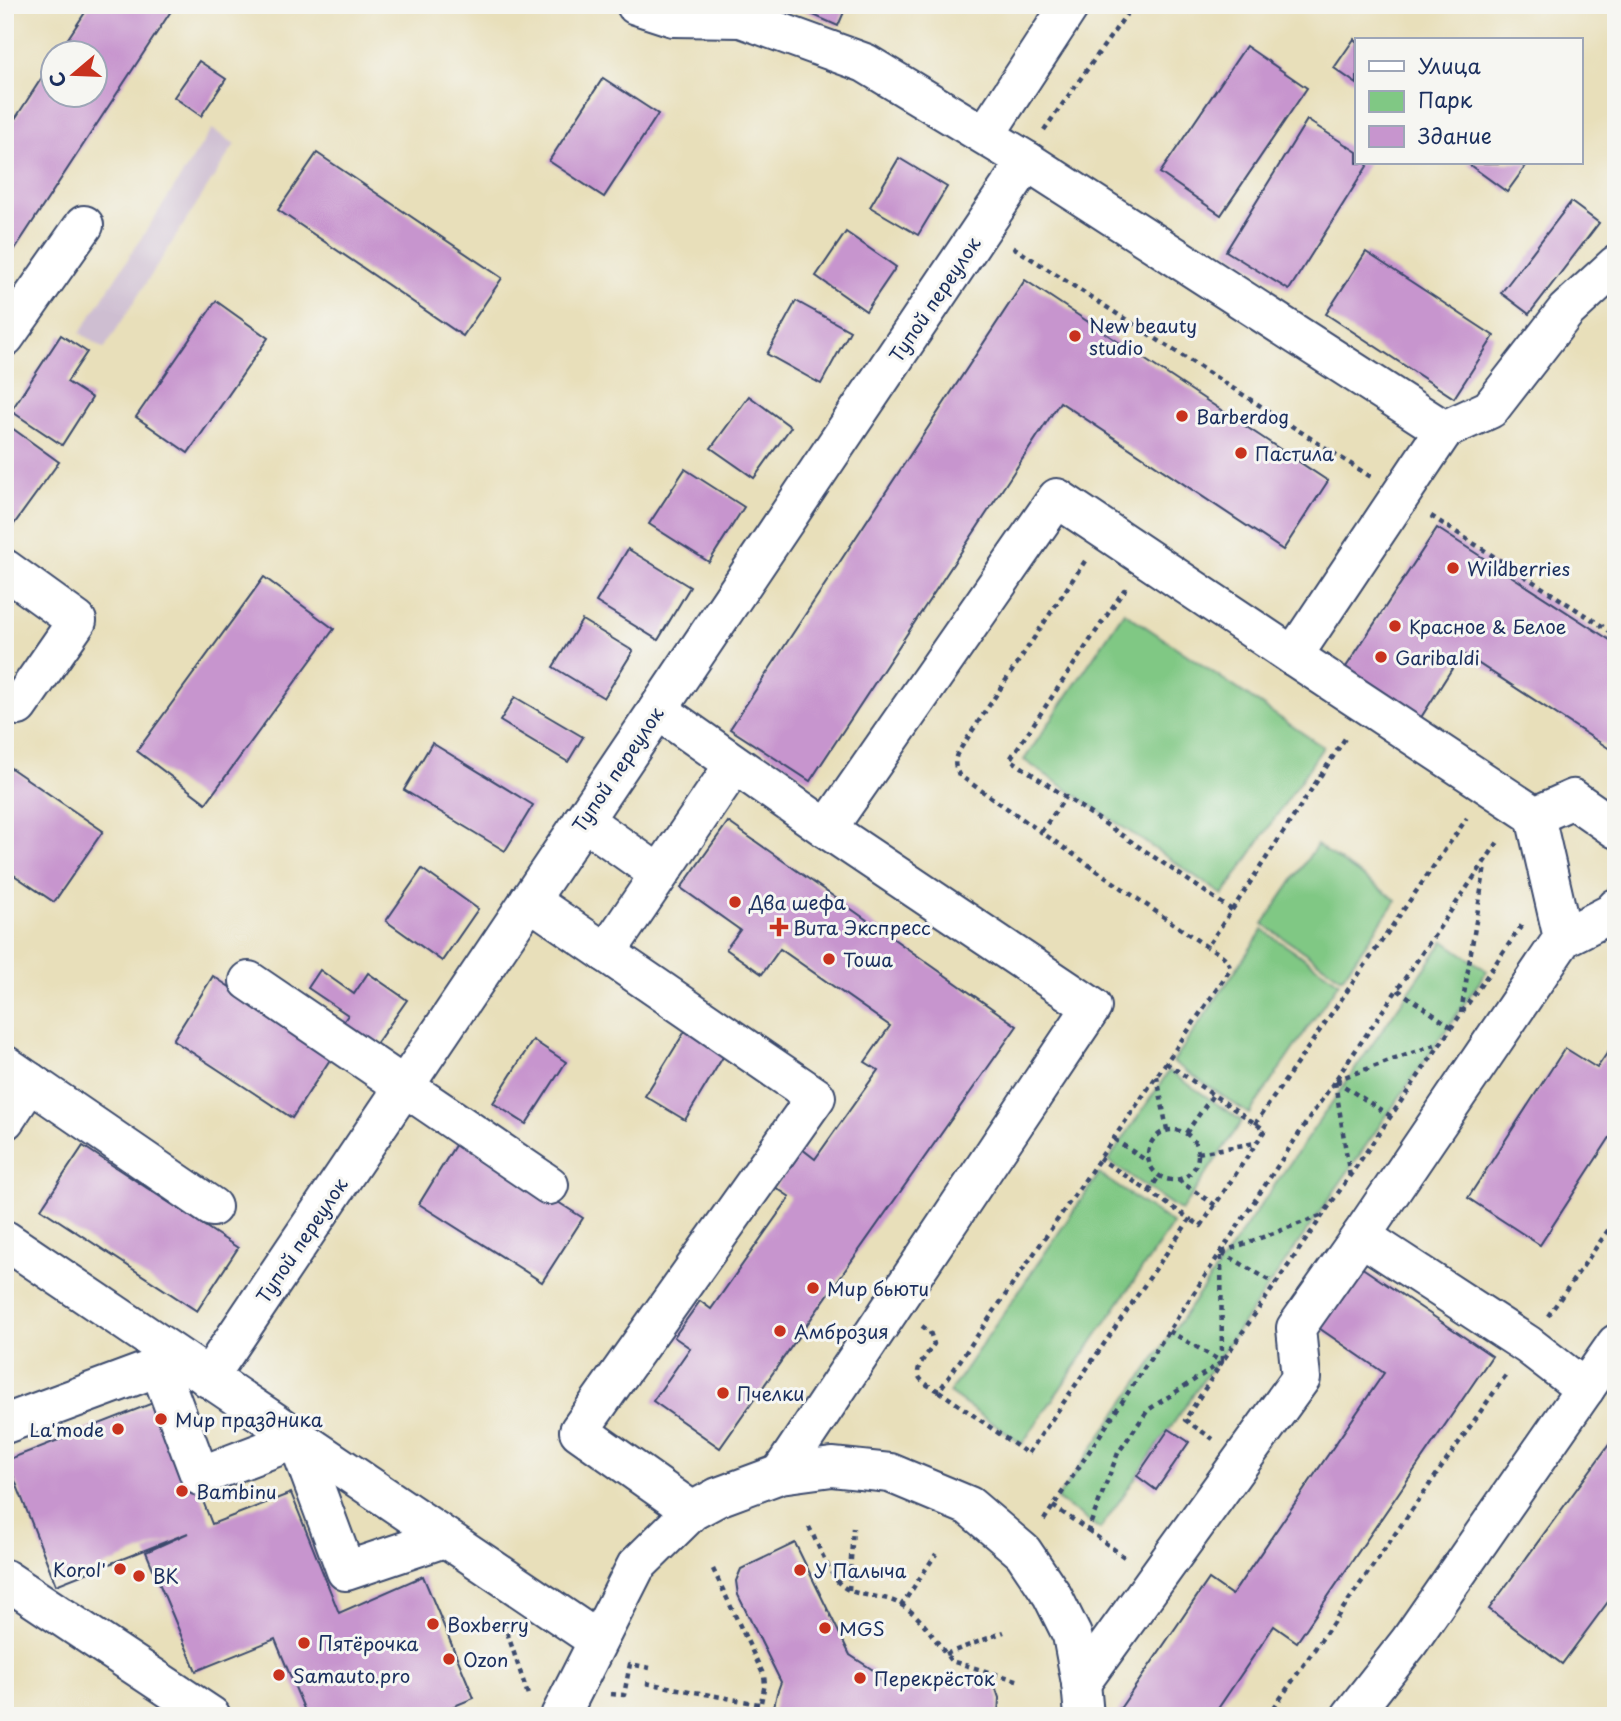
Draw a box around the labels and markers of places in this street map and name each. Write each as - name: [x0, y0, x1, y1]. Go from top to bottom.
- place label: New beauty studio: [1089, 311, 1197, 361]
- marker: New beauty studio: [1067, 328, 1083, 344]
- place label: Barberdog: [1196, 402, 1289, 430]
- marker: Barberdog: [1174, 408, 1190, 424]
- place label: Пастила: [1255, 439, 1334, 467]
- marker: Пастила: [1233, 445, 1249, 461]
- place label: Wildberries: [1467, 554, 1570, 582]
- marker: Wildberries: [1445, 560, 1461, 576]
- place label: Красное & Белое: [1409, 612, 1566, 640]
- marker: Красное & Белое: [1387, 618, 1403, 634]
- place label: Garibaldi: [1395, 643, 1480, 671]
- marker: Garibaldi: [1373, 649, 1389, 665]
- place label: Два шефа: [748, 888, 846, 916]
- marker: Два шефа: [727, 894, 743, 910]
- place label: Вита Экспресс: [793, 913, 931, 941]
- marker: Вита Экспресс: [771, 919, 787, 935]
- place label: Тоша: [843, 945, 893, 973]
- marker: Тоша: [821, 951, 837, 967]
- place label: Мир бьюти: [827, 1274, 929, 1302]
- marker: Мир бьюти: [805, 1280, 821, 1296]
- place label: Амброзия: [794, 1317, 889, 1345]
- marker: Амброзия: [772, 1323, 788, 1339]
- place label: Пчелки: [737, 1379, 804, 1407]
- marker: Пчелки: [715, 1385, 731, 1401]
- place label: Мир праздника: [175, 1405, 323, 1433]
- marker: Мир праздника: [153, 1411, 169, 1427]
- place label: La'mode: [29, 1415, 104, 1443]
- marker: La'mode: [110, 1421, 126, 1437]
- place label: Bambinu: [196, 1477, 277, 1505]
- marker: Bambinu: [174, 1483, 190, 1499]
- place label: Korol': [53, 1555, 106, 1583]
- place label: У Палыча: [814, 1556, 907, 1584]
- marker: Korol': [112, 1561, 128, 1577]
- place label: ВК: [153, 1562, 179, 1590]
- marker: У Палыча: [792, 1562, 808, 1578]
- marker: ВК: [131, 1568, 147, 1584]
- place label: Boxberry: [447, 1610, 529, 1638]
- place label: MGS: [839, 1614, 885, 1642]
- marker: Boxberry: [425, 1616, 441, 1632]
- marker: MGS: [817, 1620, 833, 1636]
- place label: Пятёрочка: [318, 1629, 419, 1657]
- marker: Пятёрочка: [296, 1635, 312, 1651]
- place label: Ozon: [463, 1645, 508, 1673]
- marker: Ozon: [441, 1651, 457, 1667]
- place label: Samauto.pro: [293, 1661, 410, 1689]
- place label: Перекрёсток: [874, 1664, 996, 1692]
- marker: Samauto.pro: [271, 1667, 287, 1683]
- marker: Перекрёсток: [852, 1670, 868, 1686]

